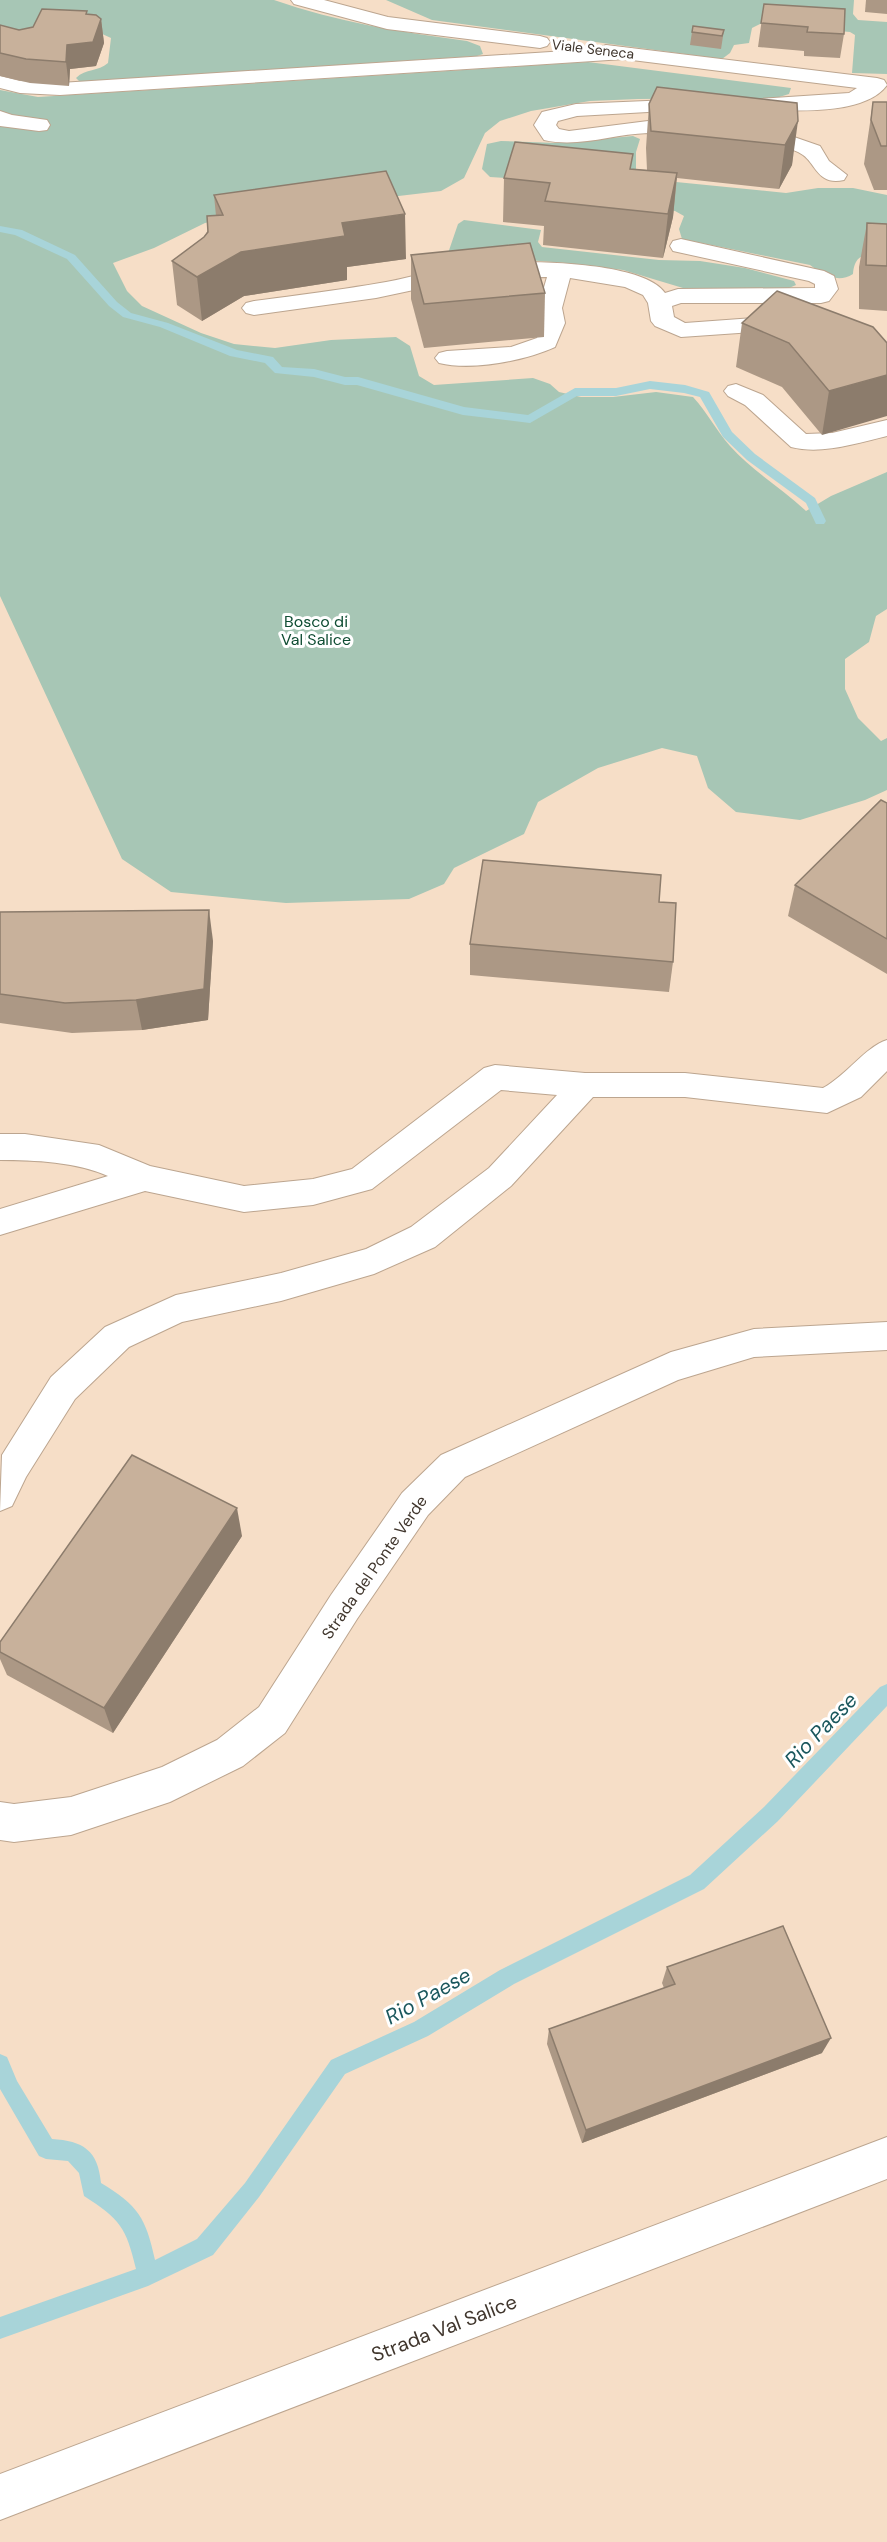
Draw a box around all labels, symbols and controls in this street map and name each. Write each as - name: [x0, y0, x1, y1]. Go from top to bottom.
- street label: Viale Seneca: [551, 35, 635, 63]
- park label: Bosco di Val Salice: [281, 611, 351, 650]
- street label: Strada del Ponte Verde: [317, 1491, 432, 1643]
- water label: Rio Paese: [778, 1686, 864, 1774]
- water label: Rio Paese: [380, 1961, 476, 2031]
- street label: Strada Val Salice: [367, 2288, 521, 2368]

